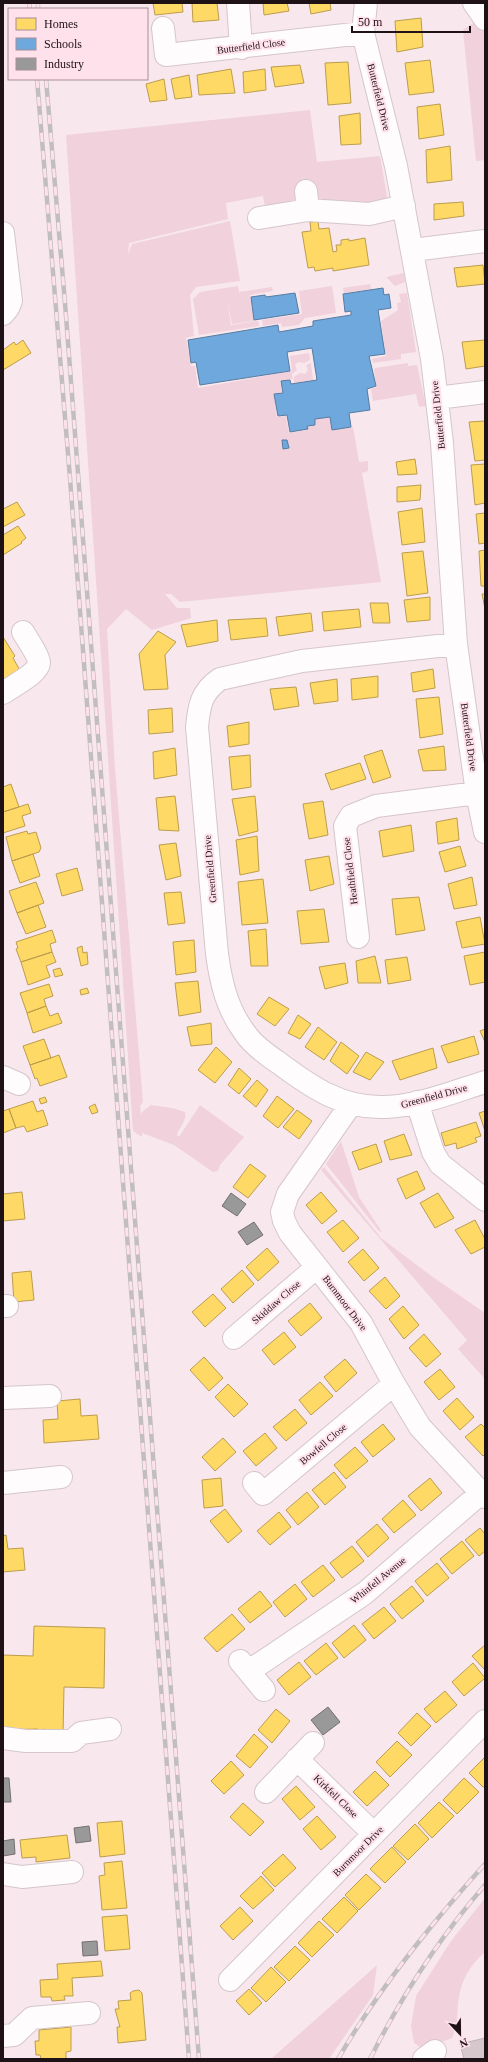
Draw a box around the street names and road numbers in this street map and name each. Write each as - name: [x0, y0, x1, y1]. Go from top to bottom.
- street label: Butterfield Close: [216, 36, 286, 56]
- street label: Butterfield Drive: [365, 62, 393, 132]
- street label: Butterfield Drive: [429, 380, 447, 450]
- street label: Butterfield Drive: [459, 702, 479, 772]
- street label: Greenfield Drive: [202, 834, 218, 903]
- street label: Heathfield Close: [340, 836, 360, 905]
- street label: Greenfield Drive: [400, 1082, 469, 1110]
- street label: Burnmoor Drive: [321, 1273, 370, 1333]
- street label: Skiddaw Close: [250, 1278, 303, 1326]
- street label: Bowfell Close: [297, 1421, 349, 1467]
- street label: Whinfell Avenue: [348, 1554, 408, 1606]
- street label: Kirkfell Close: [312, 1772, 361, 1820]
- street label: Burnmoor Drive: [331, 1823, 386, 1878]

